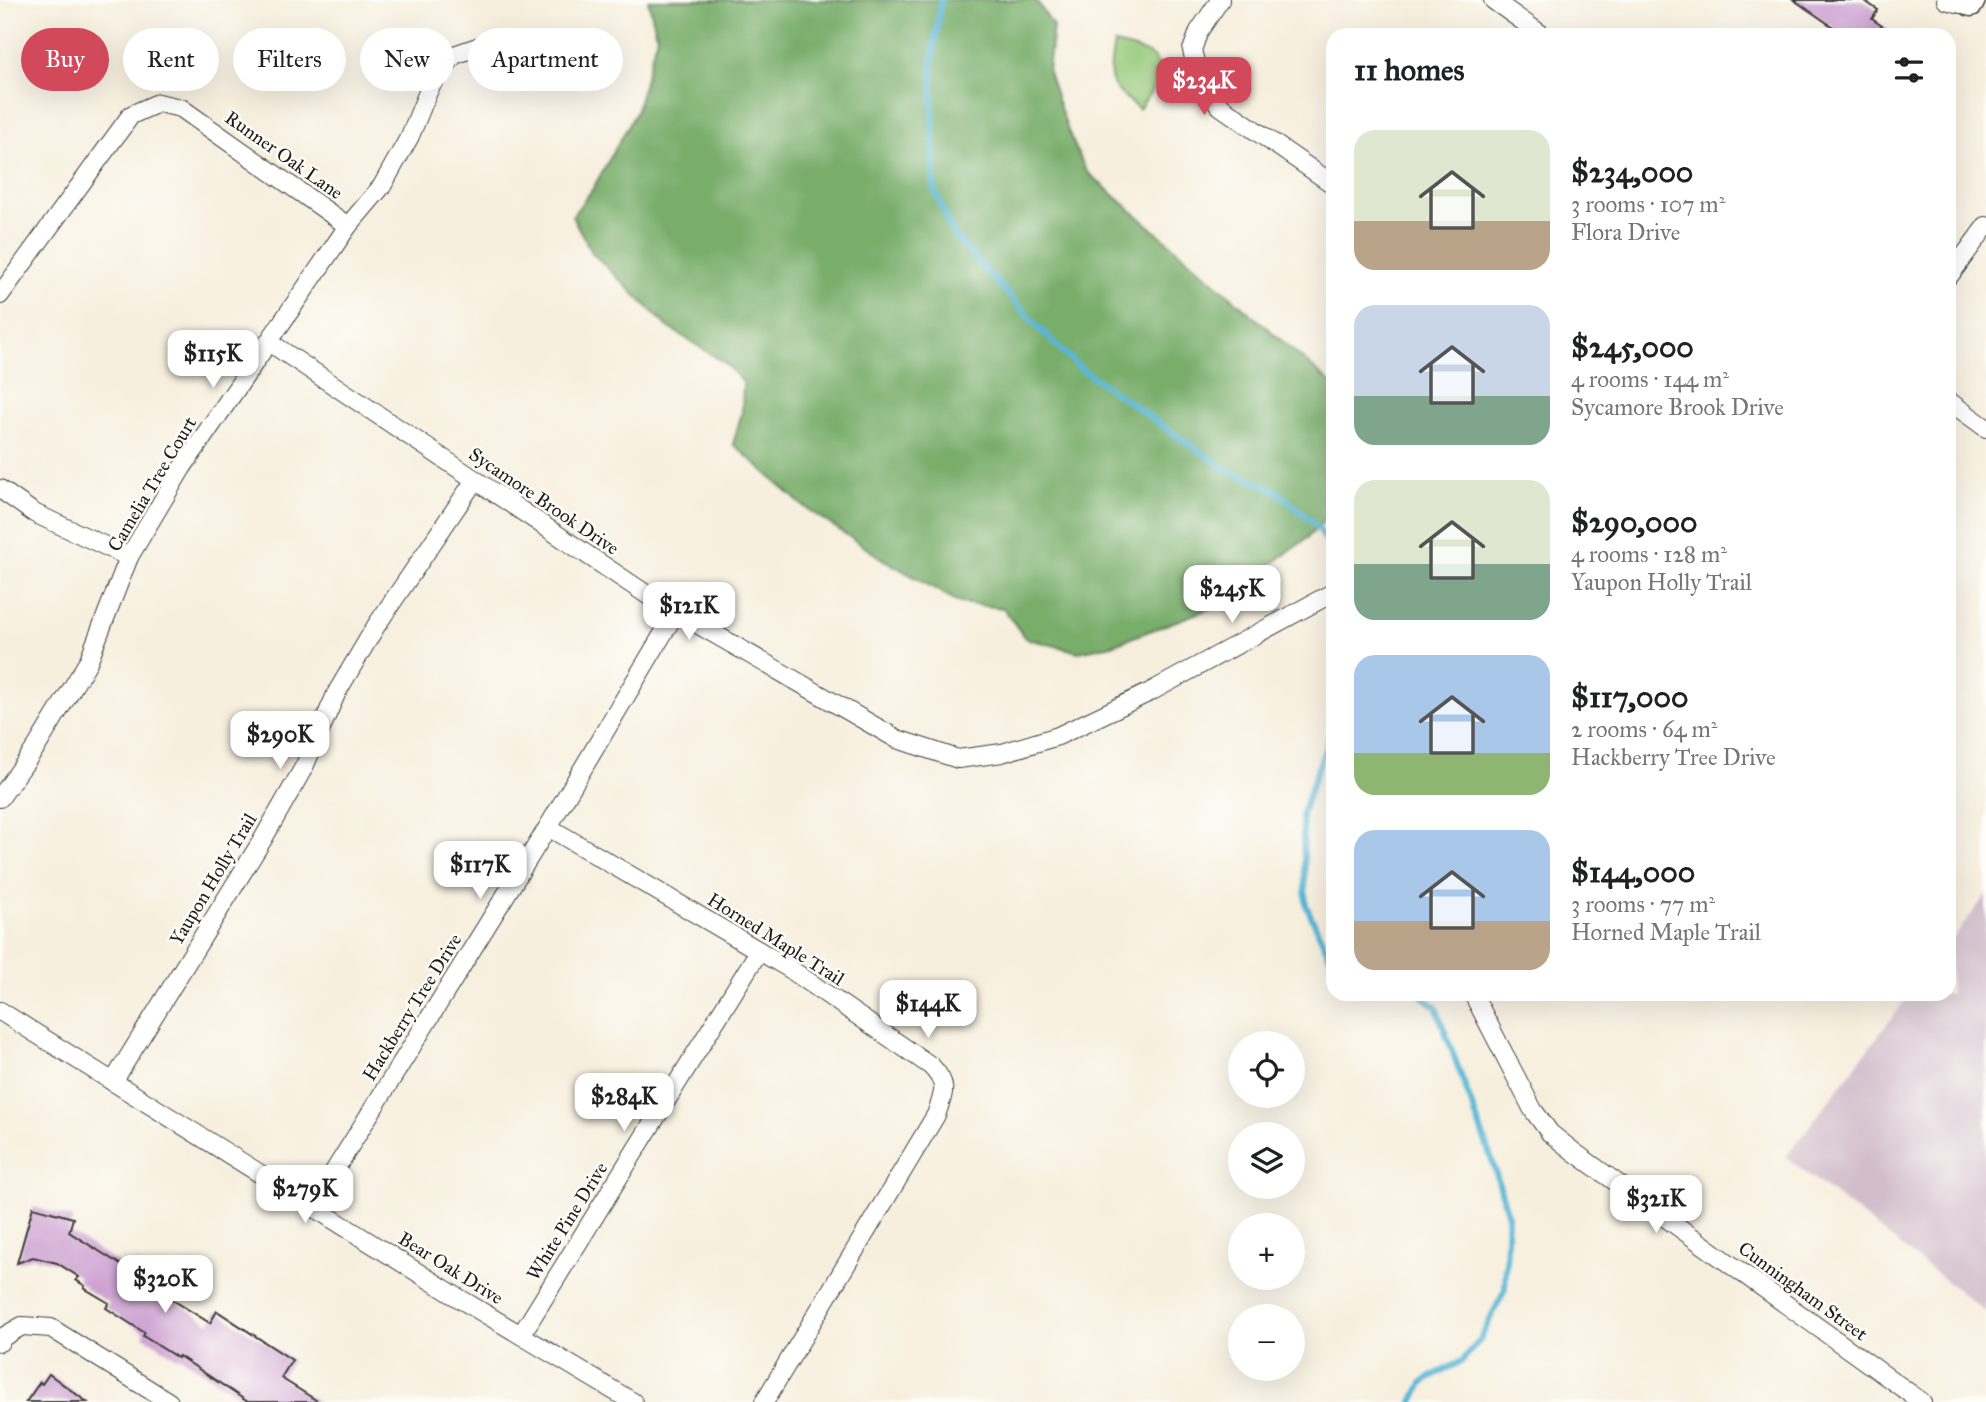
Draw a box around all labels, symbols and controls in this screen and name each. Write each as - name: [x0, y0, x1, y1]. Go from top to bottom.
- chip: Buy: [21, 28, 109, 91]
- chip: Rent: [123, 28, 219, 91]
- chip: Filters: [233, 28, 346, 91]
- chip: New: [360, 28, 454, 91]
- chip: Apartment: [468, 28, 623, 91]
- icon: filters: [1890, 51, 1928, 89]
- text: 11 homes: [1354, 52, 1465, 88]
- pin: $234K: [1155, 58, 1253, 117]
- text: $234K: [1172, 66, 1236, 94]
- street label: Runner Oak Lane: [221, 106, 347, 204]
- text: $234,000: [1571, 154, 1693, 190]
- icon: home: [1410, 158, 1494, 242]
- text: 3 rooms · 107 m²: [1571, 190, 1725, 218]
- text: Flora Drive: [1571, 218, 1680, 246]
- text: $245,000: [1571, 329, 1694, 365]
- pin: $115K: [164, 330, 262, 390]
- icon: home: [1410, 333, 1494, 417]
- text: $115K: [184, 339, 242, 367]
- text: 4 rooms · 144 m²: [1571, 365, 1729, 393]
- text: Sycamore Brook Drive: [1571, 393, 1784, 421]
- street label: Camelia Tree Court: [103, 412, 201, 556]
- street label: Sycamore Brook Drive: [465, 442, 623, 560]
- text: $290,000: [1571, 504, 1698, 540]
- icon: home: [1410, 508, 1494, 592]
- text: 4 rooms · 128 m²: [1571, 540, 1727, 568]
- pin: $245K: [1183, 566, 1281, 625]
- text: Yaupon Holly Trail: [1571, 568, 1752, 596]
- text: $245K: [1200, 574, 1264, 602]
- pin: $121K: [640, 582, 738, 642]
- text: $121K: [659, 591, 719, 619]
- text: $117,000: [1571, 679, 1688, 715]
- icon: home: [1410, 683, 1494, 767]
- pin: $290K: [231, 712, 329, 771]
- text: 2 rooms · 64 m²: [1571, 715, 1717, 743]
- text: $290K: [246, 720, 314, 748]
- text: Hackberry Tree Drive: [1571, 743, 1776, 771]
- street label: Yaupon Holly Trail: [165, 808, 262, 949]
- pin: $117K: [431, 842, 529, 901]
- text: $117K: [450, 850, 510, 878]
- text: $144,000: [1571, 854, 1695, 890]
- icon: home: [1410, 858, 1494, 942]
- street label: Horned Maple Trail: [703, 888, 849, 991]
- text: 3 rooms · 77 m²: [1571, 890, 1715, 918]
- text: Horned Maple Trail: [1571, 918, 1761, 946]
- street label: Hackberry Tree Drive: [357, 929, 467, 1085]
- pin: $144K: [879, 981, 977, 1040]
- text: $144K: [896, 989, 960, 1017]
- map controls: [1228, 1031, 1305, 1381]
- button: locate: [1228, 1031, 1305, 1108]
- pin: $284K: [575, 1074, 673, 1133]
- text: $284K: [591, 1082, 657, 1110]
- button: layers: [1228, 1122, 1305, 1199]
- street label: White Pine Drive: [521, 1158, 613, 1284]
- pin: $279K: [256, 1166, 354, 1225]
- text: $279K: [272, 1174, 338, 1202]
- pin: $321K: [1607, 1176, 1705, 1235]
- text: $321K: [1626, 1184, 1686, 1212]
- button: +: [1228, 1213, 1305, 1290]
- street label: Bear Oak Drive: [394, 1227, 508, 1309]
- street label: Cunningham Street: [1733, 1236, 1872, 1346]
- pin: $320K: [116, 1256, 214, 1315]
- text: $320K: [133, 1264, 197, 1292]
- button: −: [1228, 1304, 1305, 1381]

